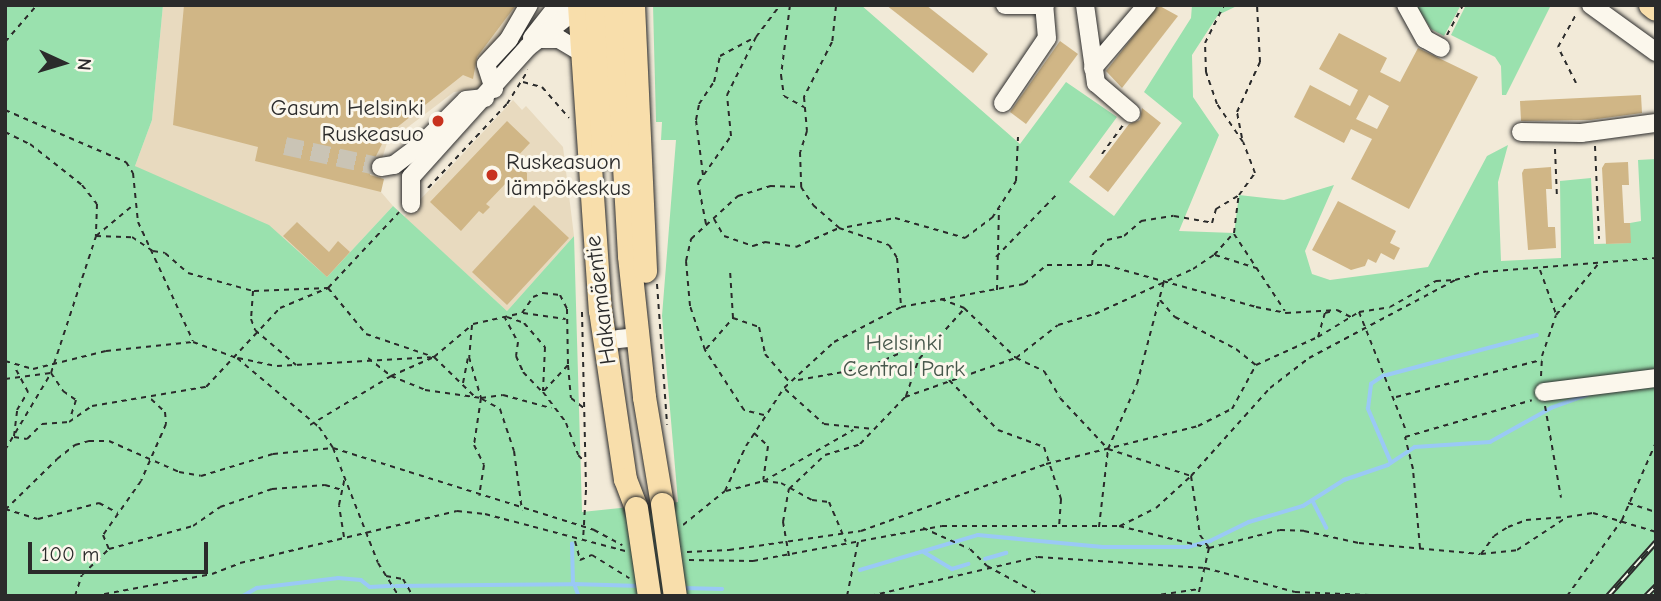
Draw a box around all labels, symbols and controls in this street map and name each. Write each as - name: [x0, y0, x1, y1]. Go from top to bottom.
- north arrow: [28, 28, 98, 98]
- text: N: [73, 58, 95, 71]
- place label: Gasum Helsinki Ruskeasuo: [271, 94, 424, 148]
- marker: Gasum Helsinki Ruskeasuo: [430, 113, 446, 129]
- place label: Ruskeasuon lämpökeskus: [506, 148, 630, 202]
- marker: Ruskeasuon lämpökeskus: [484, 167, 500, 183]
- street label: Hakamäentie: [579, 234, 623, 366]
- park label: Helsinki Central Park: [843, 329, 965, 383]
- scale bar: [32, 528, 212, 572]
- text: 100 m: [41, 542, 99, 566]

